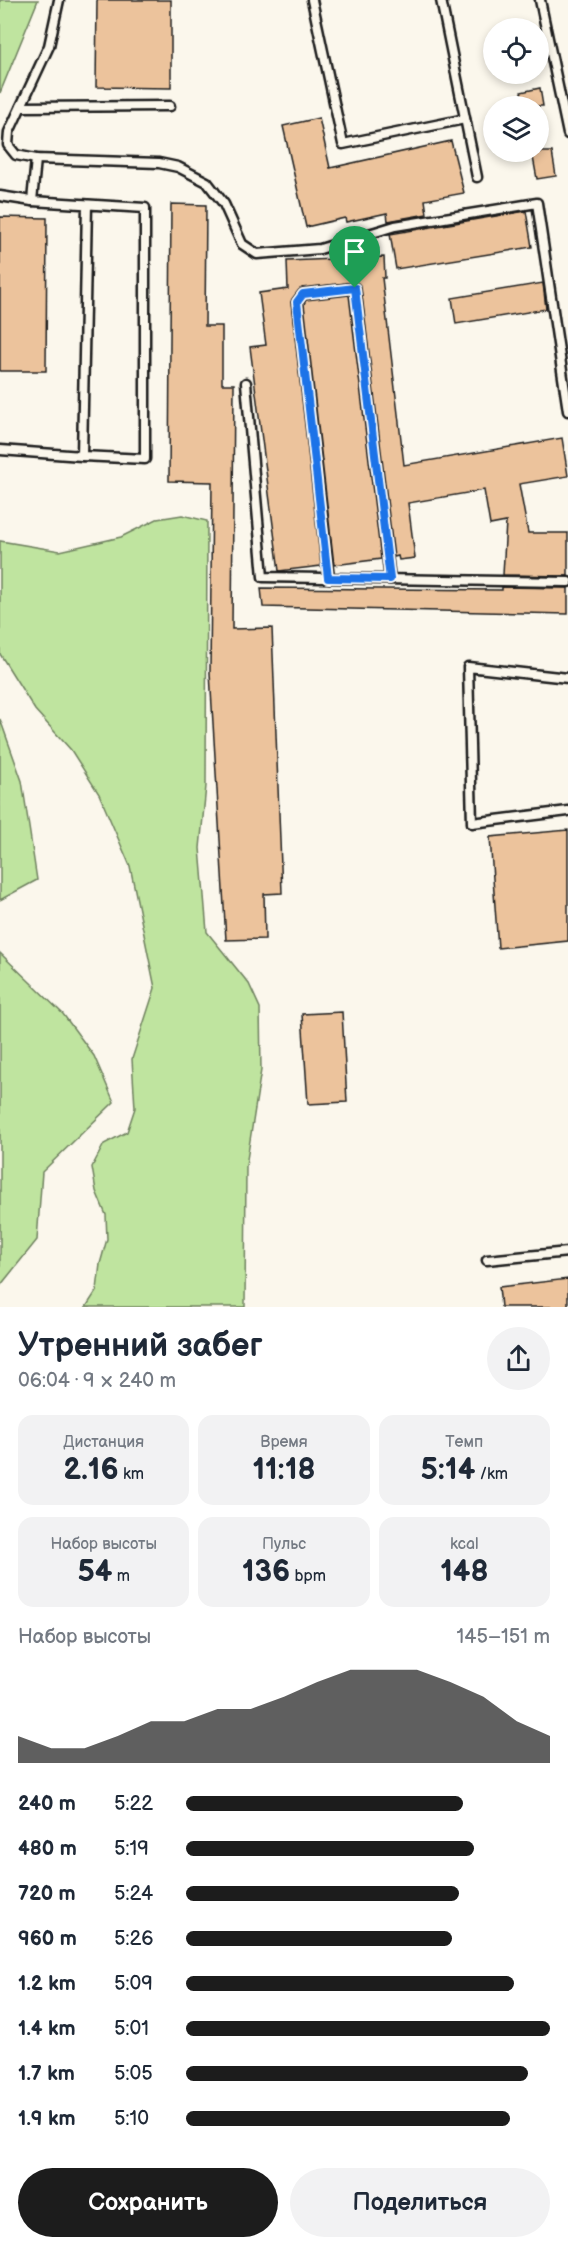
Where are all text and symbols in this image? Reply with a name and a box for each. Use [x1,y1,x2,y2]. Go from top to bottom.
map controls [483,18,549,162]
button: locate [483,18,549,84]
button: layers [483,96,549,162]
pin [329,226,380,288]
icon: arrive [338,235,371,268]
text: Утренний забег [18,1326,263,1366]
button: share [487,1327,550,1390]
text: 06:04 · 9 × 240 m [18,1369,176,1393]
text: Дистанция [63,1433,144,1452]
text: Время [260,1433,308,1452]
text: Темп [445,1433,483,1452]
text: 2.16 [63,1452,119,1488]
text: 11:18 [252,1452,316,1488]
text: 5:14 [421,1452,475,1488]
text: km [119,1465,144,1484]
text: /km [475,1465,508,1484]
text: Набор высоты [50,1535,157,1554]
text: Пульс [262,1535,306,1554]
text: kcal [450,1535,479,1554]
text: 54 [77,1554,112,1590]
text: 136 [242,1554,290,1590]
text: 148 [440,1554,488,1590]
text: m [112,1567,130,1586]
text: bpm [290,1567,326,1586]
text: Набор высоты [18,1625,151,1649]
text: 145–151 m [457,1625,550,1649]
text: 240 m [18,1792,76,1816]
text: 5:22 [114,1792,153,1816]
text: 480 m [18,1837,77,1861]
text: 5:19 [114,1837,149,1861]
text: 720 m [18,1882,76,1906]
text: 5:24 [114,1882,153,1906]
text: 960 m [18,1927,77,1951]
text: 5:26 [114,1927,154,1951]
text: 1.2 km [18,1972,76,1996]
text: 5:09 [114,1972,153,1996]
text: 1.4 km [18,2017,76,2041]
text: 5:01 [114,2017,149,2041]
text: 1.7 km [18,2062,75,2086]
text: 5:05 [114,2062,153,2086]
text: 1.9 km [18,2107,75,2131]
text: 5:10 [114,2107,149,2131]
button: Сохранить [18,2168,278,2237]
button: Поделиться [290,2168,550,2237]

